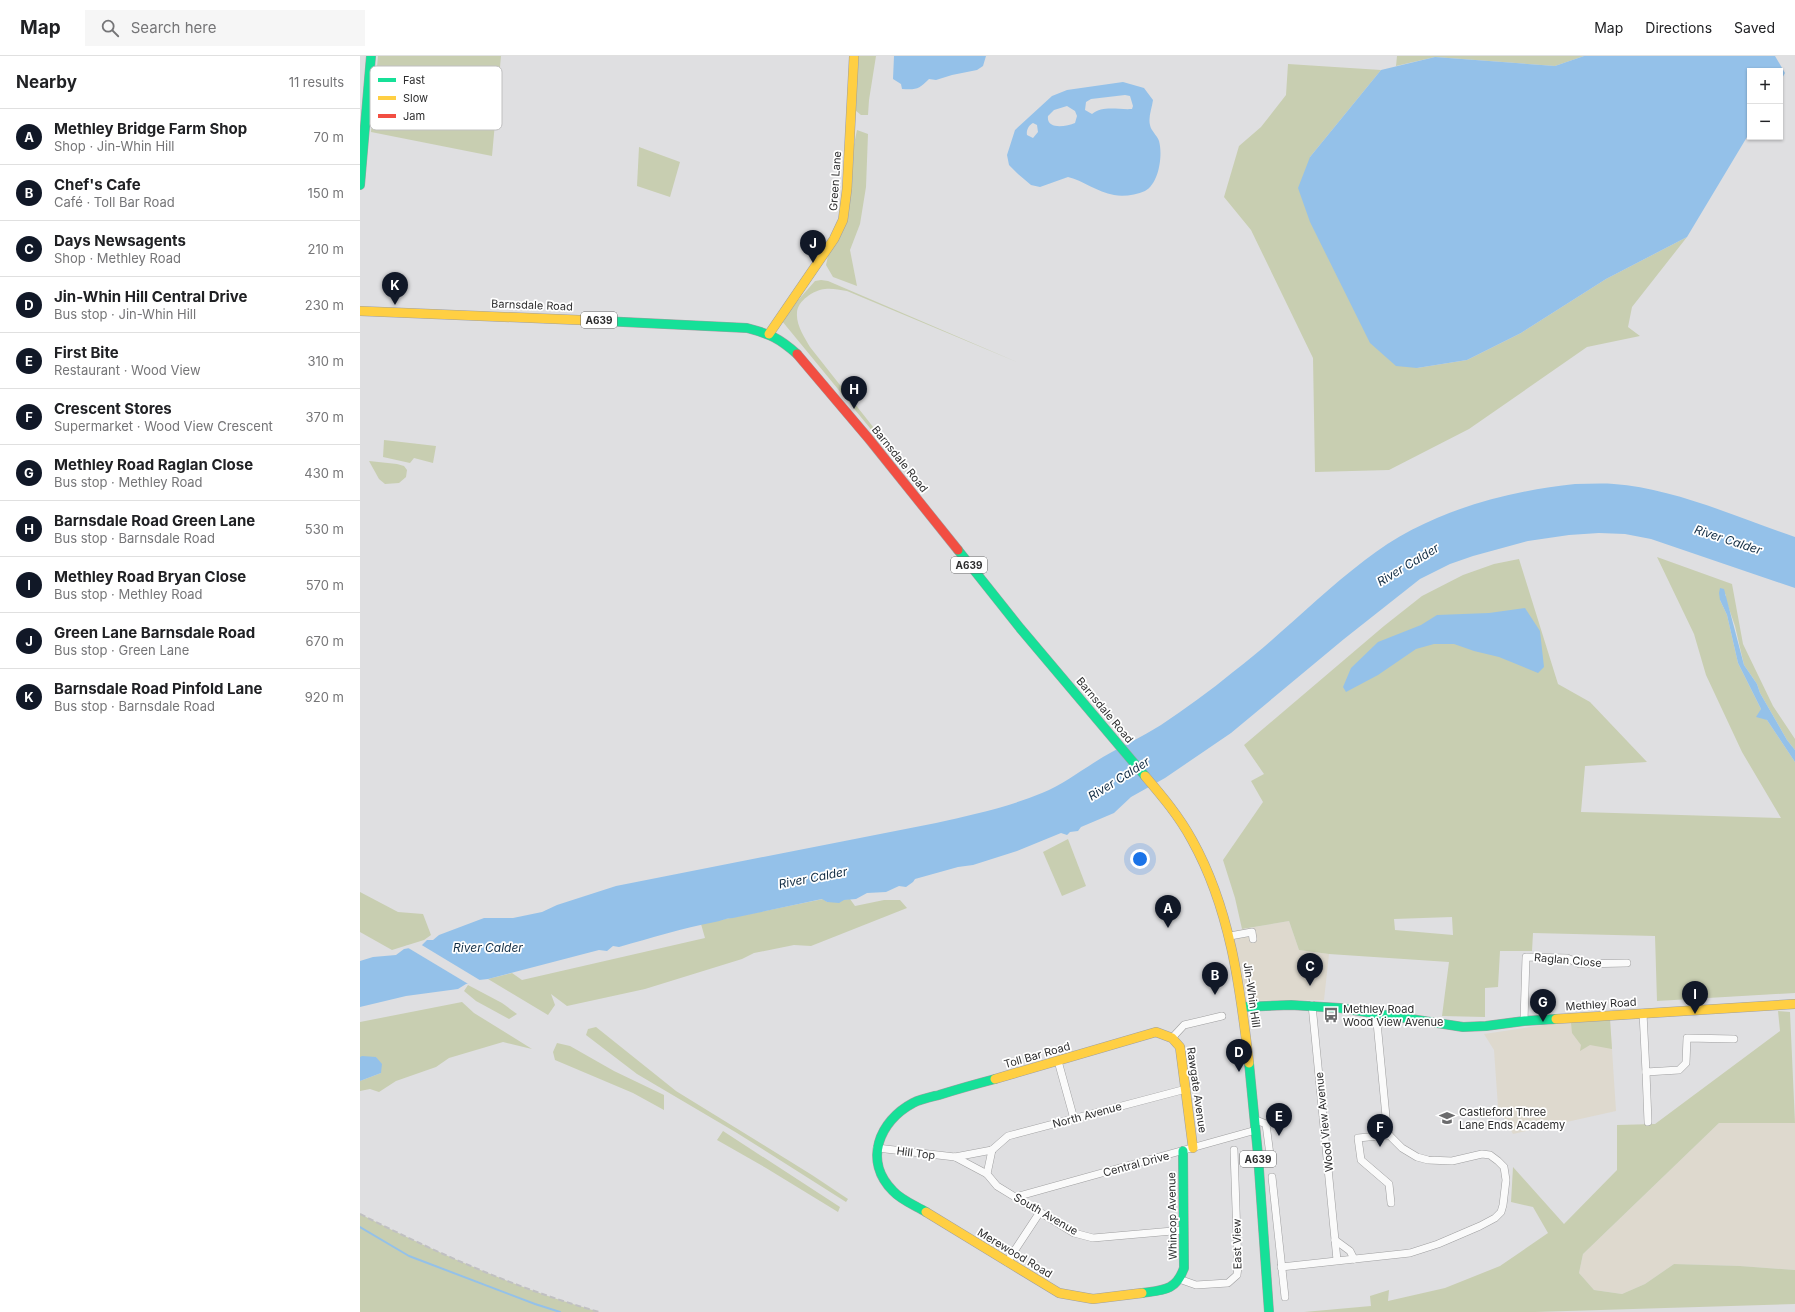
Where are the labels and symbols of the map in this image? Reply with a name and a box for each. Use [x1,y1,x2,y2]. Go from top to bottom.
legend [370,66,502,130]
text: Fast [403,73,425,87]
text: Slow [403,91,428,105]
text: Jam [403,109,425,123]
street label: Green Lane [826,151,844,211]
pin: J [800,230,826,263]
pin: K [382,272,408,305]
street label: Barnsdale Road [491,297,573,313]
road number: A639 [581,312,617,328]
pin: H [841,376,867,409]
street label: Barnsdale Road [869,423,931,495]
water label: River Calder [1693,522,1764,558]
water label: River Calder [1374,540,1442,589]
road number: A639 [951,557,987,573]
street label: Barnsdale Road [1073,674,1137,746]
water label: River Calder [1085,753,1153,803]
your location [1130,849,1150,869]
water label: River Calder [777,863,849,892]
pin: A [1155,895,1181,928]
water label: River Calder [453,940,523,955]
street label: Raglan Close [1534,950,1602,970]
pin: C [1297,953,1323,986]
street label: Jin-Whin Hill [1240,961,1264,1029]
pin: B [1202,962,1228,995]
pin: I [1682,981,1708,1014]
pin: G [1530,989,1556,1022]
street label: Methley Road [1565,995,1637,1013]
place label: Methley Road Wood View Avenue [1343,1002,1444,1029]
bus stop icon: Methley Road Wood View Avenue [1322,1006,1340,1024]
street label: Toll Bar Road [1002,1039,1072,1071]
pin: D [1226,1039,1252,1072]
street label: Rawgate Avenue [1184,1046,1210,1134]
street label: Wood View Avenue [1312,1071,1336,1173]
street label: North Avenue [1051,1099,1123,1131]
pin: E [1266,1103,1292,1136]
place label: Castleford Three Lane Ends Academy [1459,1105,1565,1132]
school or university icon: Castleford Three Lane Ends Academy [1438,1109,1456,1127]
pin: F [1367,1114,1393,1147]
street label: Hill Top [896,1144,936,1162]
street label: Central Drive [1101,1148,1171,1180]
road number: A639 [1240,1151,1276,1167]
street label: Whincop Avenue [1164,1172,1180,1260]
street label: South Avenue [1011,1190,1081,1238]
street label: East View [1230,1218,1244,1270]
street label: Merewood Road [975,1225,1055,1281]

